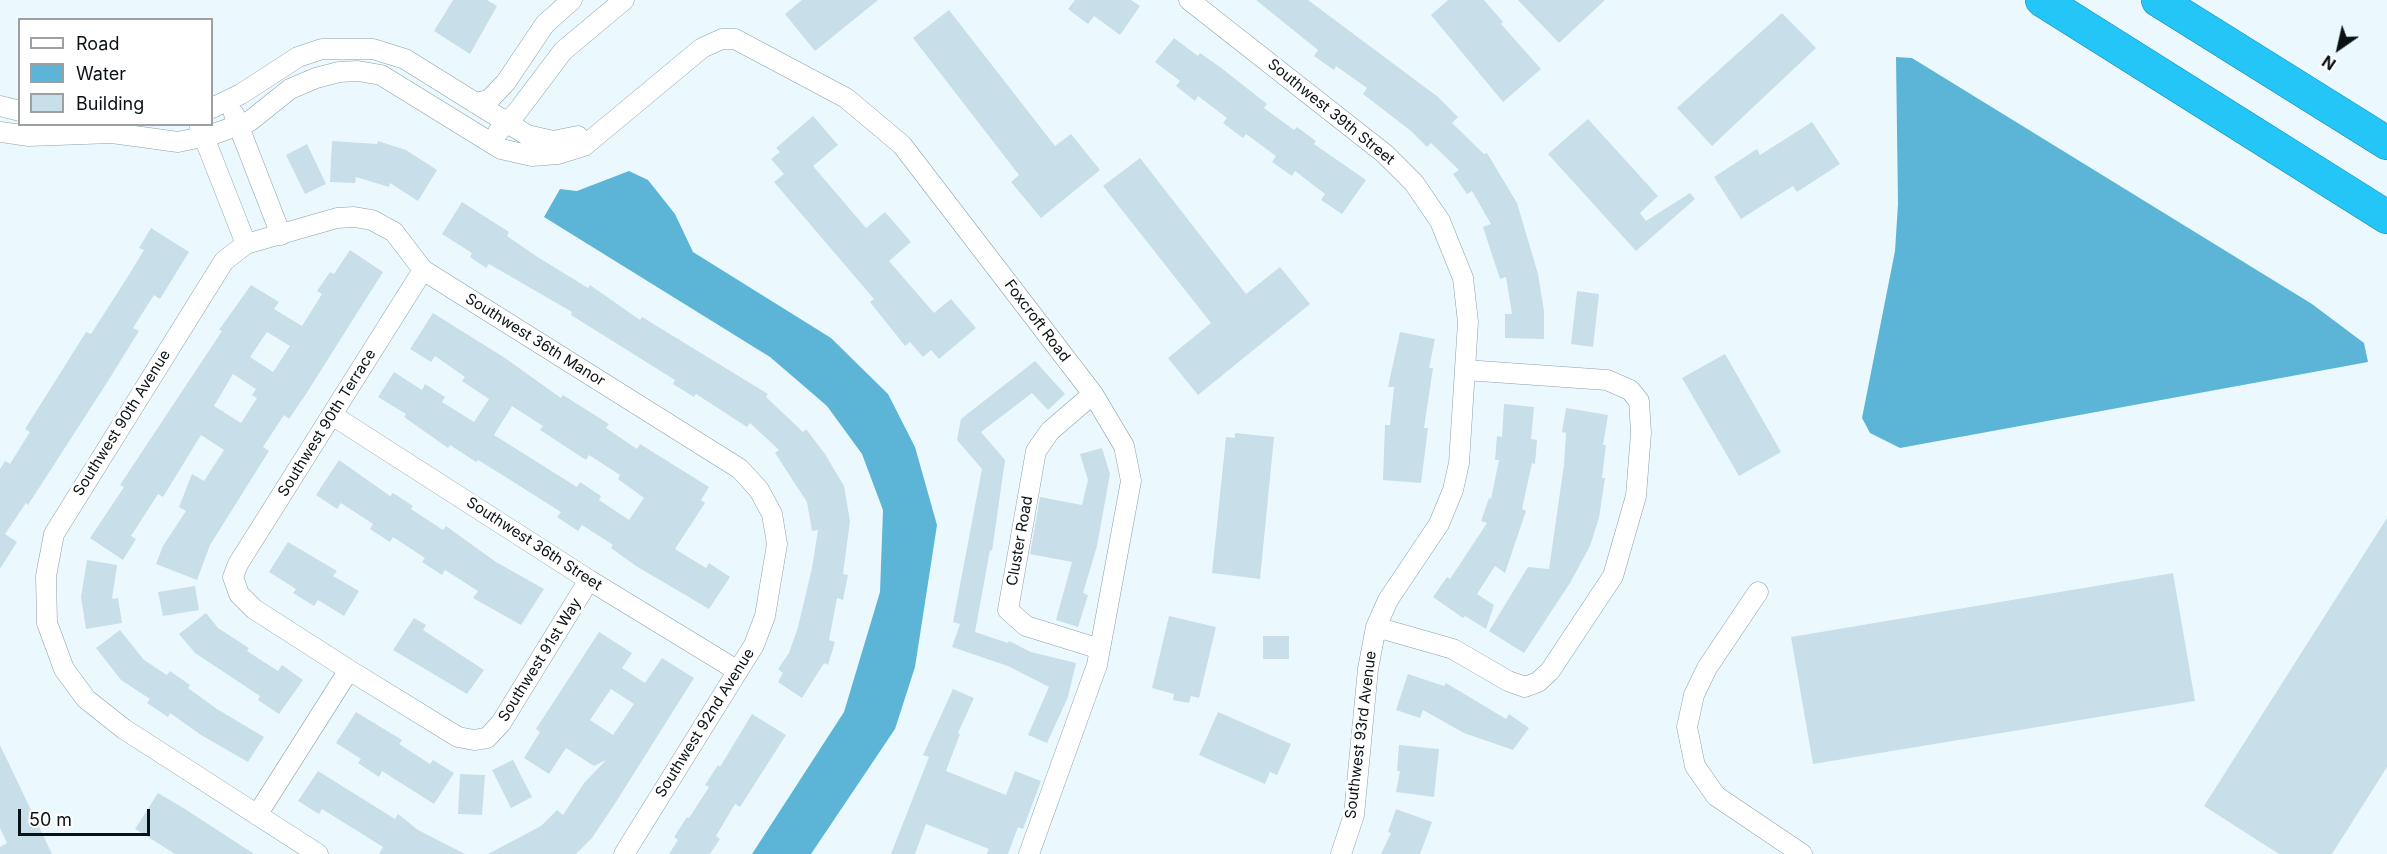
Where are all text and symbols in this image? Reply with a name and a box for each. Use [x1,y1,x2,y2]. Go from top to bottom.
legend [18,18,213,126]
north arrow [2309,18,2369,78]
text: Road [76,33,119,54]
text: N [2318,51,2340,75]
street label: Southwest 39th Street [1264,55,1398,169]
text: Water [76,63,126,84]
text: Building [76,93,144,114]
street label: Foxcroft Road [1000,276,1074,366]
street label: Southwest 36th Manor [462,290,608,390]
street label: Southwest 90th Terrace [274,346,380,500]
street label: Southwest 90th Avenue [70,347,174,499]
street label: Southwest 36th Street [463,493,605,595]
street label: Cluster Road [1003,495,1037,587]
street label: Southwest 91st Way [495,595,585,725]
street label: Southwest 92nd Avenue [652,645,758,801]
street label: Southwest 93rd Avenue [1342,650,1380,820]
scale bar [21,797,153,835]
text: 50 m [29,809,72,830]

